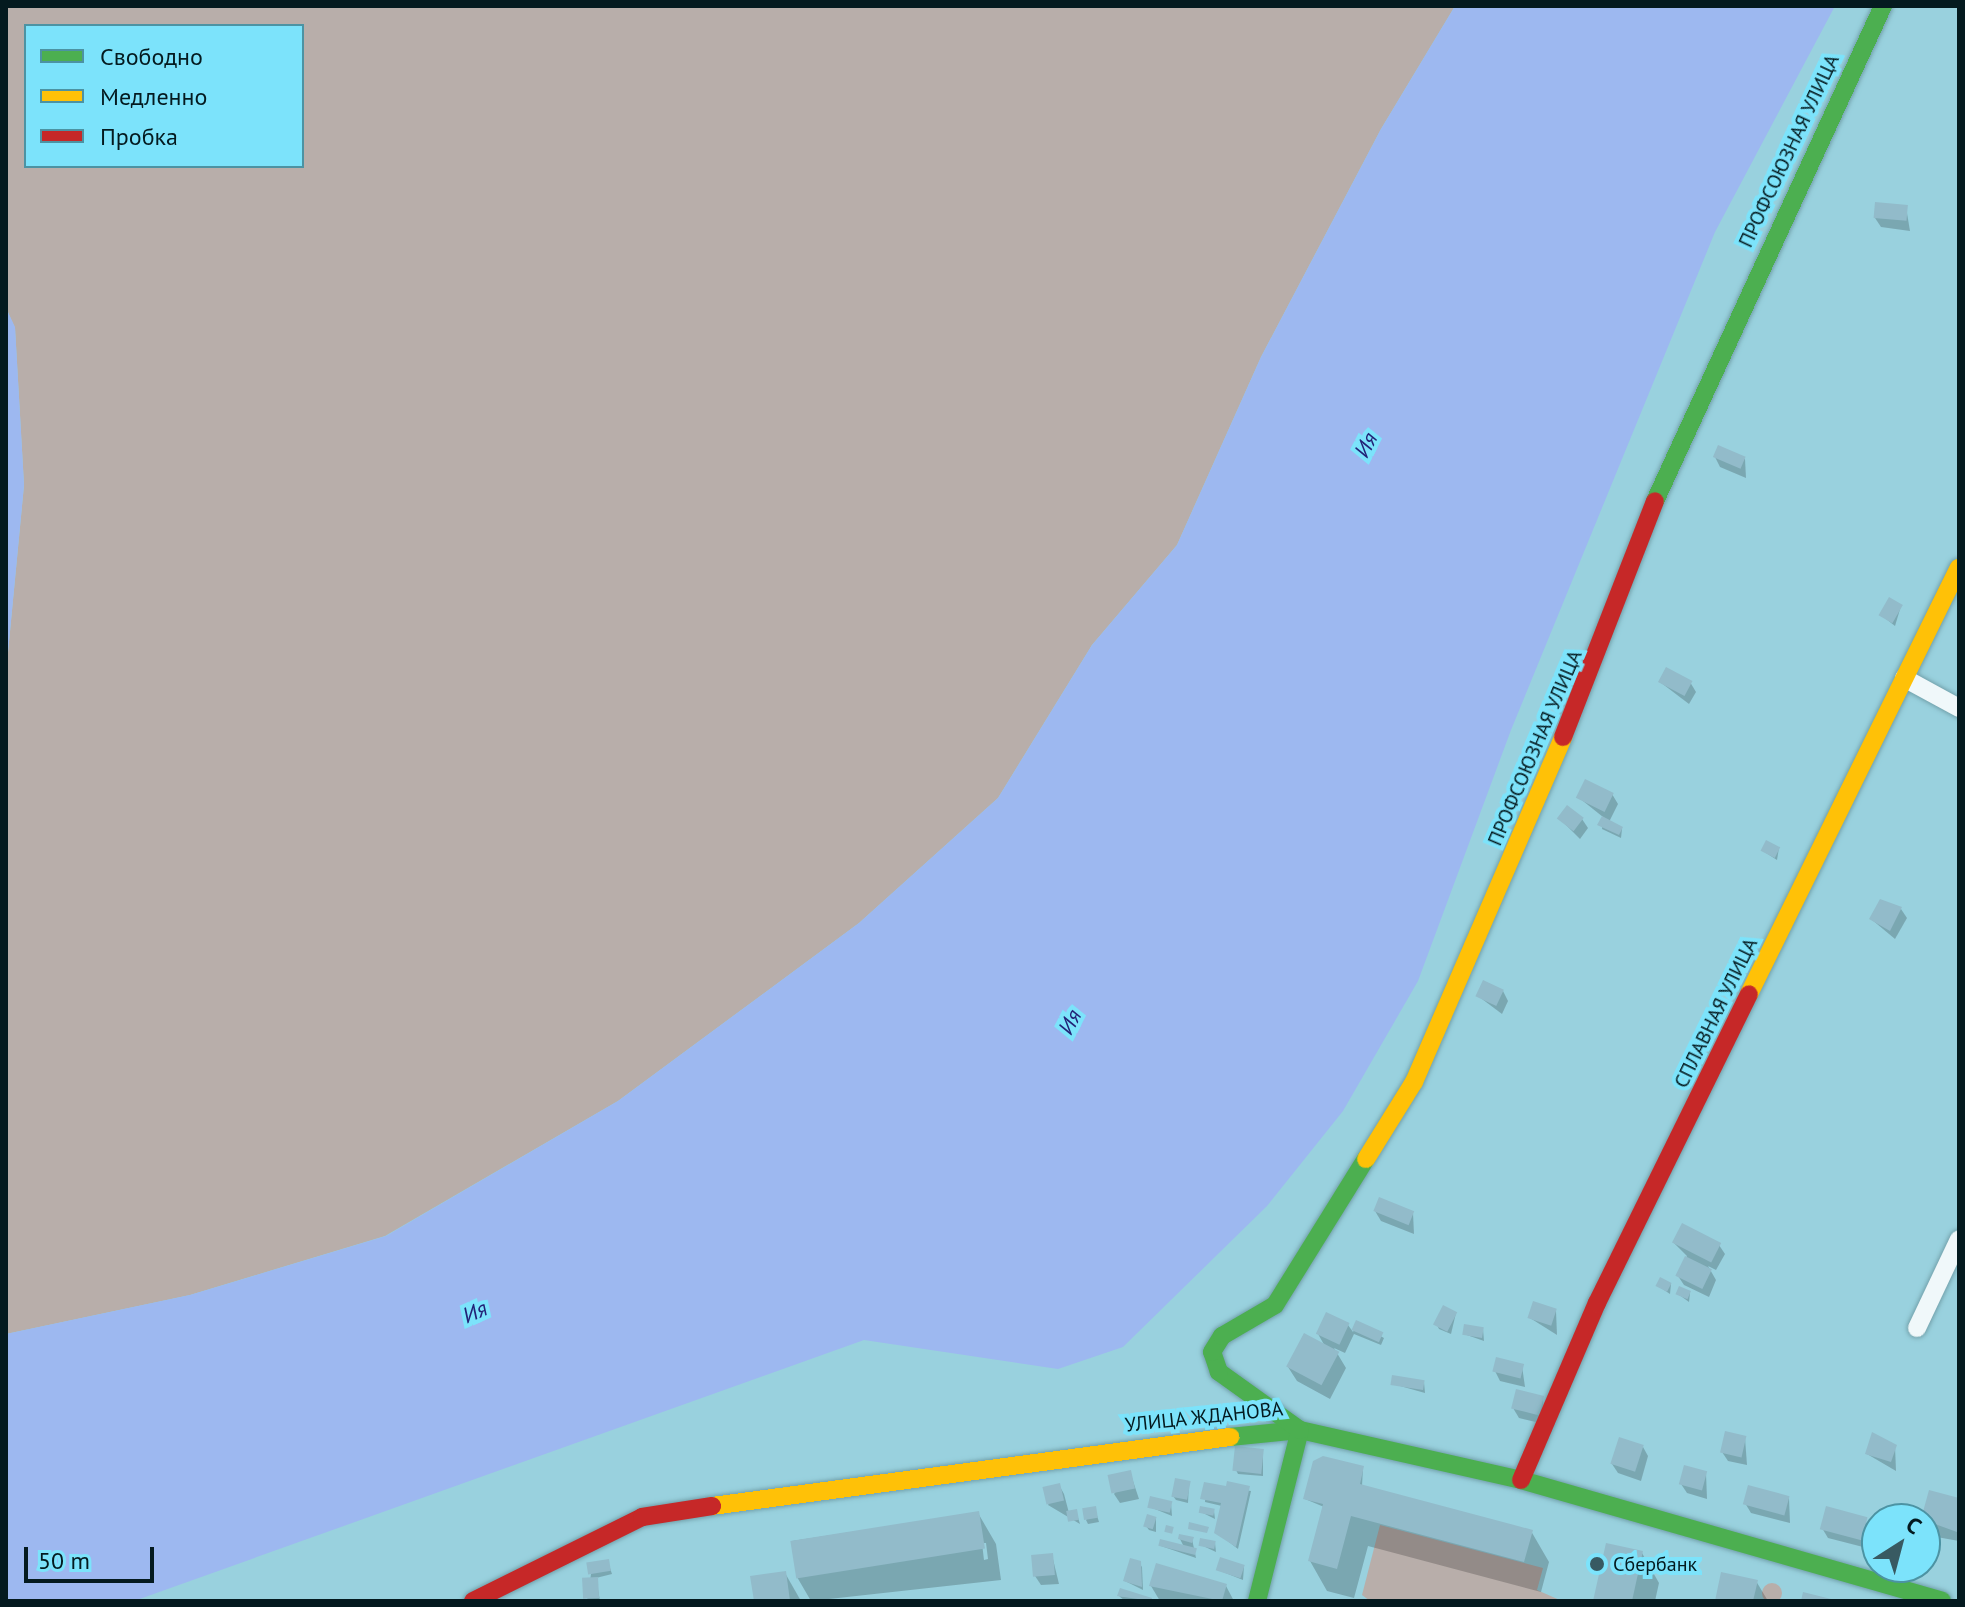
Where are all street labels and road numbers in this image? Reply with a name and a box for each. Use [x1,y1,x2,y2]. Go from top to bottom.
street label: ПРОФСОЮЗНАЯ УЛИЦА [1734,51,1844,251]
street label: ПРОФСОЮЗНАЯ УЛИЦА [1483,646,1587,850]
street label: СПЛАВНАЯ УЛИЦА [1669,934,1763,1092]
street label: УЛИЦА ЖДАНОВА [1123,1397,1285,1437]

